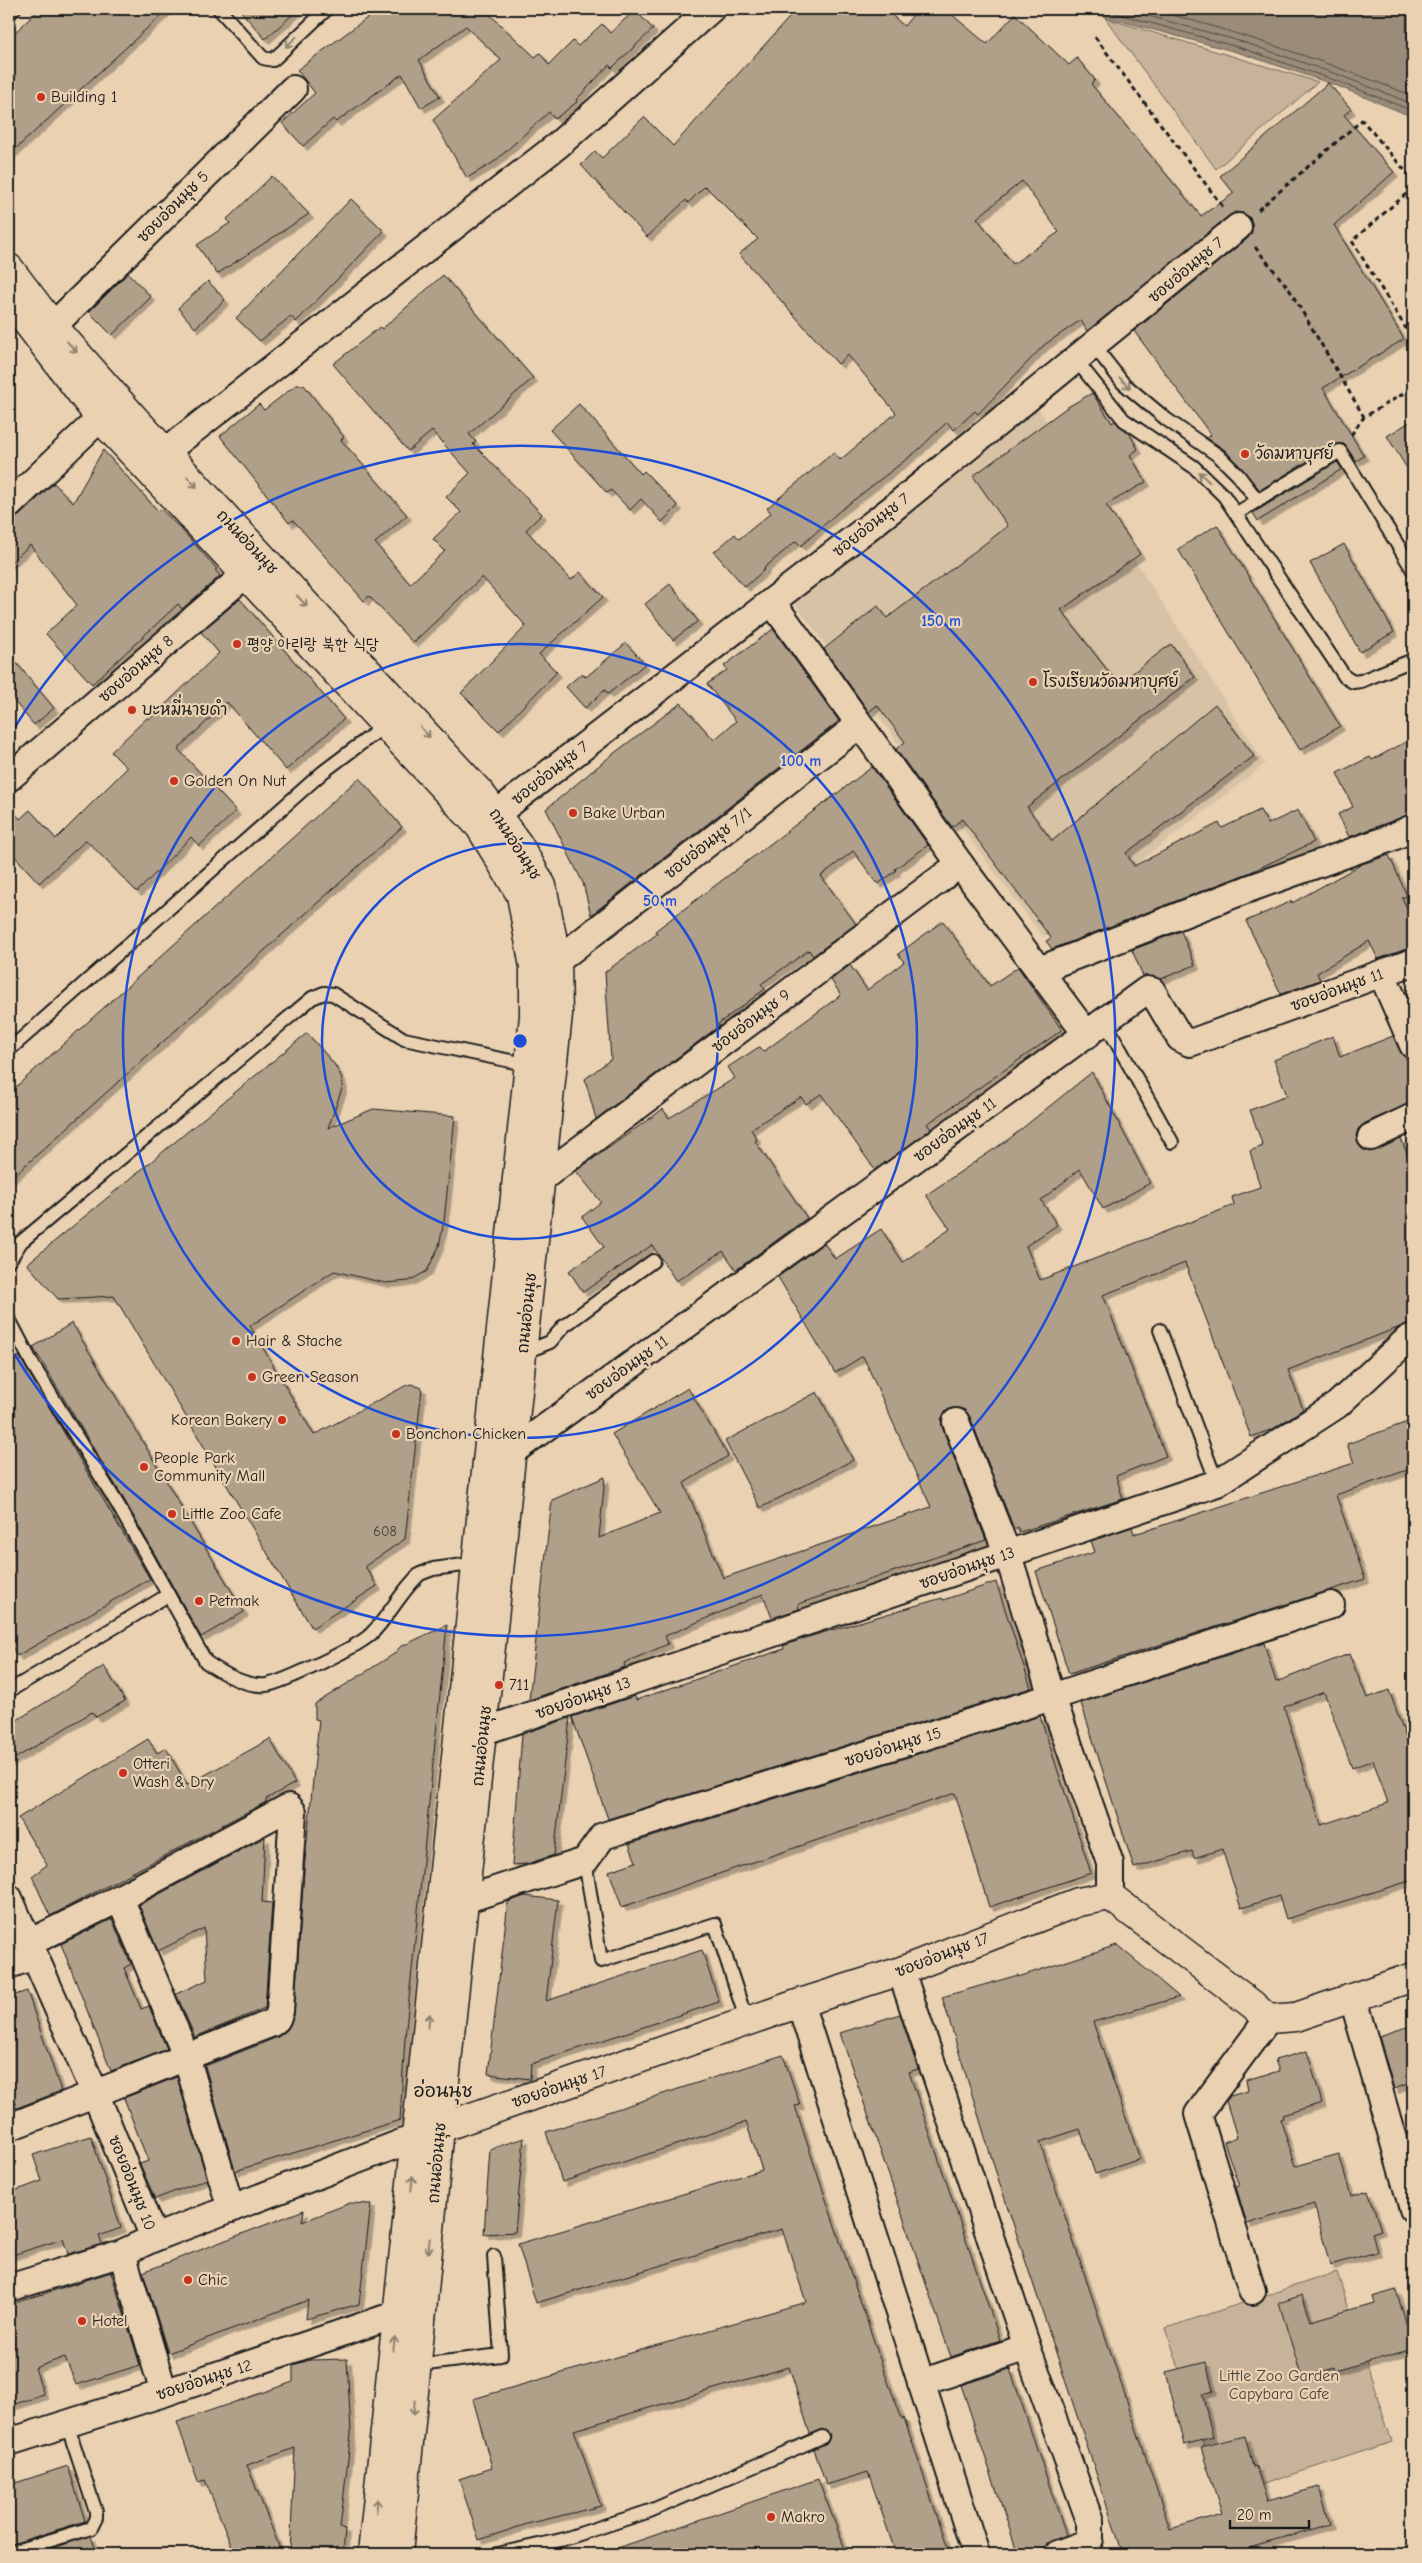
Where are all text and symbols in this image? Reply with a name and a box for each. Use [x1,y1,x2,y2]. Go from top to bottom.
one-way arrow [285,36,298,48]
place label: Building 1 [51,88,117,106]
marker: Building 1 [35,91,47,103]
street label: ซอยอ่อนนุช 5 [131,165,215,249]
street label: ซอยอ่อนนุช 7 [1143,231,1229,309]
one-way arrow [66,341,77,354]
one-way arrow [1119,377,1131,389]
place label: วัดมหาบุศย์ [1255,442,1334,466]
marker: วัดมหาบุศย์ [1239,448,1251,460]
one-way arrow [1198,471,1210,483]
one-way arrow [186,475,198,488]
street label: ซอยอ่อนนุช 7 [827,487,915,563]
street label: ถนนอ่อนนุช [211,504,283,580]
one-way arrow [296,594,308,607]
text: 150 m [921,612,961,630]
street label: ซอยอ่อนนุช 8 [93,629,179,709]
place label: 평양 아리랑 북한 식당 [247,635,379,653]
marker: 평양 아리랑 북한 식당 [231,638,243,650]
place label: โรงเรียนวัดมหาบุศย์ [1043,670,1179,694]
marker: โรงเรียนวัดมหาบุศย์ [1027,676,1039,688]
place label: บะหมี่นายดำ [142,694,228,719]
marker: บะหมี่นายดำ [126,704,138,716]
one-way arrow [419,726,431,739]
street label: ซอยอ่อนนุช 7 [506,735,594,811]
text: 100 m [781,752,821,770]
place label: Golden On Nut [184,772,286,790]
marker: Golden On Nut [168,775,180,787]
street label: ซอยอ่อนนุช 7/1 [659,801,757,885]
street label: ถนนอ่อนนุช [483,803,547,885]
place label: Bake Urban [583,804,665,822]
marker: Bake Urban [567,807,579,819]
text: 50 m [643,892,677,910]
street label: ซอยอ่อนนุช 11 [1287,962,1387,1018]
street label: ซอยอ่อนนุช 9 [707,983,795,1059]
centre of rings [511,1032,529,1050]
street label: ซอยอ่อนนุช 11 [909,1092,1001,1168]
street label: ถนนอ่อนนุช [511,1271,543,1355]
street label: ซอยอ่อนนุช 11 [581,1330,673,1406]
place label: Hair & Stache [246,1332,342,1350]
marker: Hair & Stache [230,1335,242,1347]
place label: Green Season [262,1368,359,1386]
marker: Green Season [246,1371,258,1383]
place label: Korean Bakery [171,1411,273,1429]
marker: Korean Bakery [276,1414,288,1426]
place label: Bonchon Chicken [406,1425,526,1443]
marker: Bonchon Chicken [390,1428,402,1440]
place label: People Park Community Mall [154,1449,265,1485]
marker: People Park Community Mall [138,1461,150,1473]
place label: Little Zoo Cafe [182,1505,282,1523]
marker: Little Zoo Cafe [166,1508,178,1520]
house number: 608 [373,1523,397,1540]
street label: ซอยอ่อนนุช 13 [916,1540,1018,1596]
place label: Petmak [209,1592,259,1610]
marker: Petmak [193,1595,205,1607]
street label: ซอยอ่อนนุช 13 [532,1670,634,1726]
place label: 711 [509,1676,529,1694]
marker: 711 [493,1679,505,1691]
street label: ถนนอ่อนนุช [466,1704,498,1788]
street label: ซอยอ่อนนุช 15 [842,1721,944,1773]
place label: Otteri Wash & Dry [133,1755,215,1791]
marker: Otteri Wash & Dry [117,1767,129,1779]
street label: ซอยอ่อนนุช 17 [892,1926,993,1984]
one-way arrow [424,2013,434,2029]
street label: ซอยอ่อนนุช 17 [508,2059,610,2114]
district label: อ่อนนุช [414,2079,472,2105]
street label: ถนนอ่อนนุช [422,2122,452,2204]
street label: ซอยอ่อนนุช 10 [102,2132,162,2234]
one-way arrow [407,2175,417,2191]
one-way arrow [424,2238,434,2254]
place label: Chic [198,2271,228,2289]
marker: Chic [182,2274,194,2286]
place label: Hotel [92,2312,128,2330]
marker: Hotel [76,2315,88,2327]
one-way arrow [390,2336,399,2352]
street label: ซอยอ่อนนุช 12 [153,2353,255,2407]
park label: Little Zoo Garden Capybara Cafe [1219,2367,1339,2403]
one-way arrow [409,2400,418,2416]
one-way arrow [372,2498,382,2514]
scale bar [1230,2498,1308,2530]
text: 20 m [1237,2506,1271,2524]
place label: Makro [781,2508,825,2526]
marker: Makro [765,2511,777,2523]

